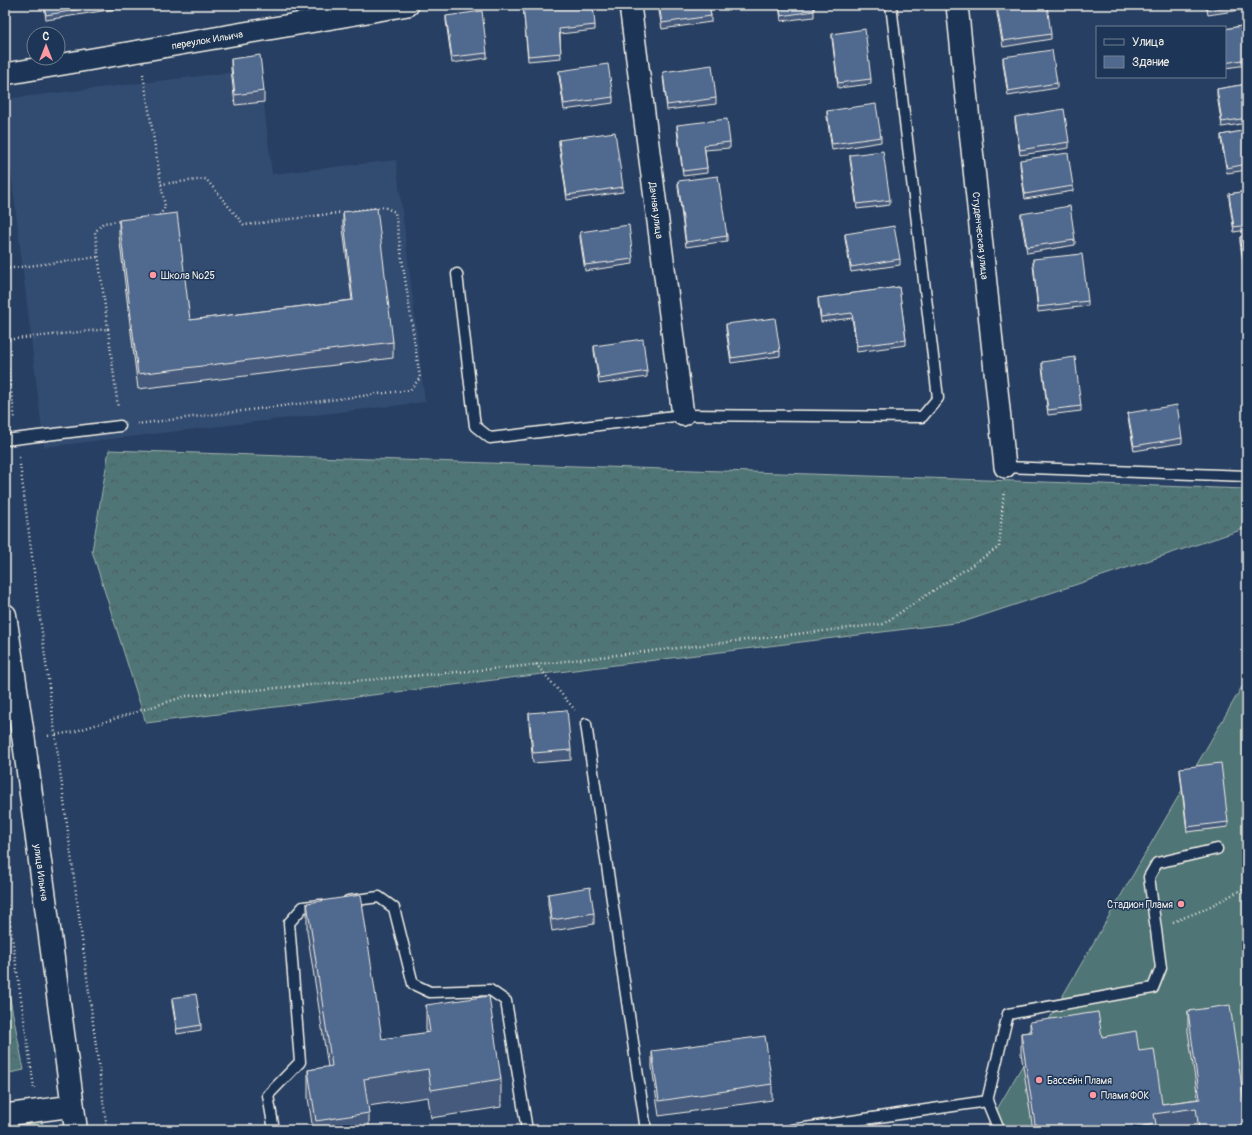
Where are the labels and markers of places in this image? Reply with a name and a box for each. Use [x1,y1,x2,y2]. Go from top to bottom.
marker: Школа №25 [148,270,158,280]
place label: Школа №25 [161,270,215,282]
place label: Стадион Пламя [1107,899,1173,911]
marker: Стадион Пламя [1176,899,1186,909]
marker: Бассейн Пламя [1034,1075,1044,1085]
place label: Бассейн Пламя [1047,1075,1112,1087]
marker: Пламя ФОК [1088,1090,1098,1100]
place label: Пламя ФОК [1101,1090,1149,1102]

